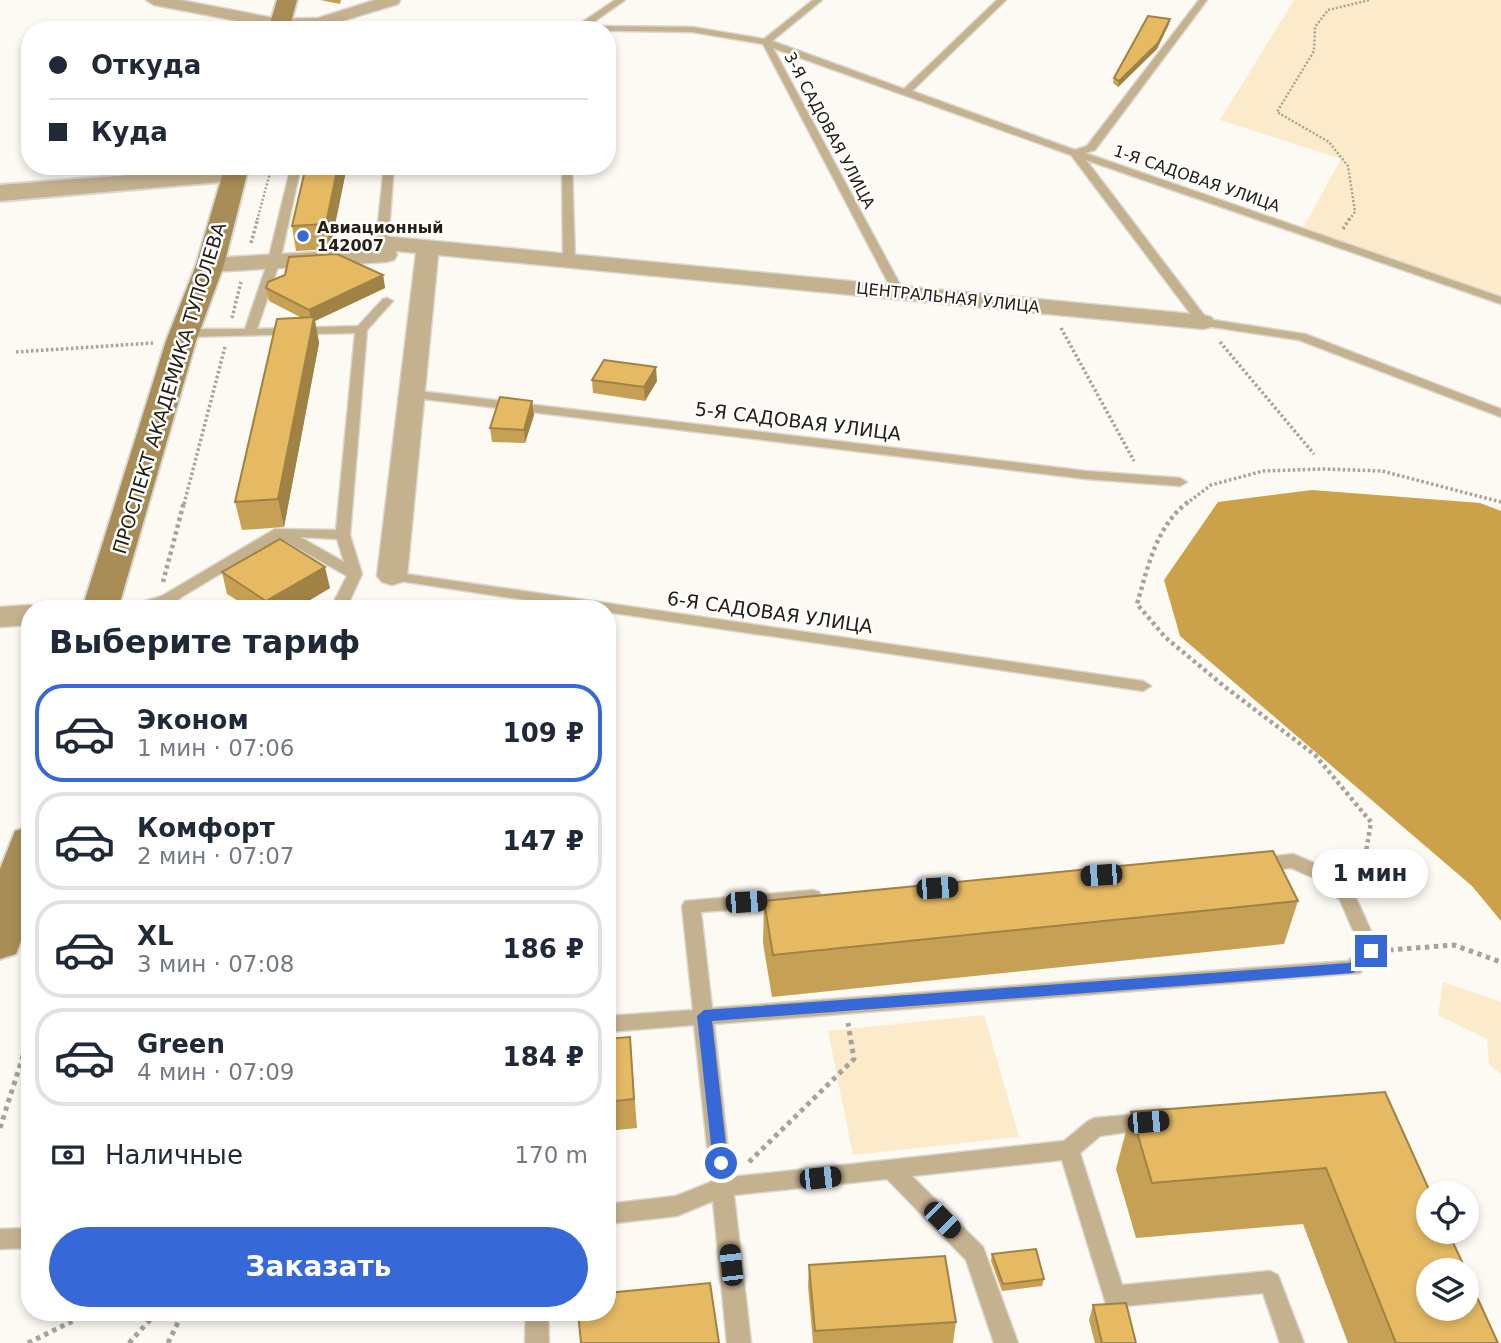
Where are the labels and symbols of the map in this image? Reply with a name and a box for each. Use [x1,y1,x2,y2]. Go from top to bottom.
street label: 3-Я САДОВАЯ УЛИЦА [780,49,879,212]
street label: 1-Я САДОВАЯ УЛИЦА [1111,141,1283,216]
place label: Авиационный 142007 [317,218,443,255]
street label: ПРОСПЕКТ АКАДЕМИКА ТУПОЛЕВА [108,220,230,556]
marker: Авиационный 142007 [295,228,311,244]
street label: ЦЕНТРАЛЬНАЯ УЛИЦА [855,278,1041,317]
street label: 5-Я САДОВАЯ УЛИЦА [694,397,902,445]
street label: 6-Я САДОВАЯ УЛИЦА [666,587,874,637]
callout: 1 мин [1313,850,1429,898]
car [1080,863,1123,887]
car [916,876,959,900]
car [725,890,768,914]
route end [1355,935,1387,967]
car [1127,1110,1170,1134]
route start [705,1147,737,1179]
car [799,1165,842,1191]
car [920,1198,965,1242]
car [719,1243,744,1287]

